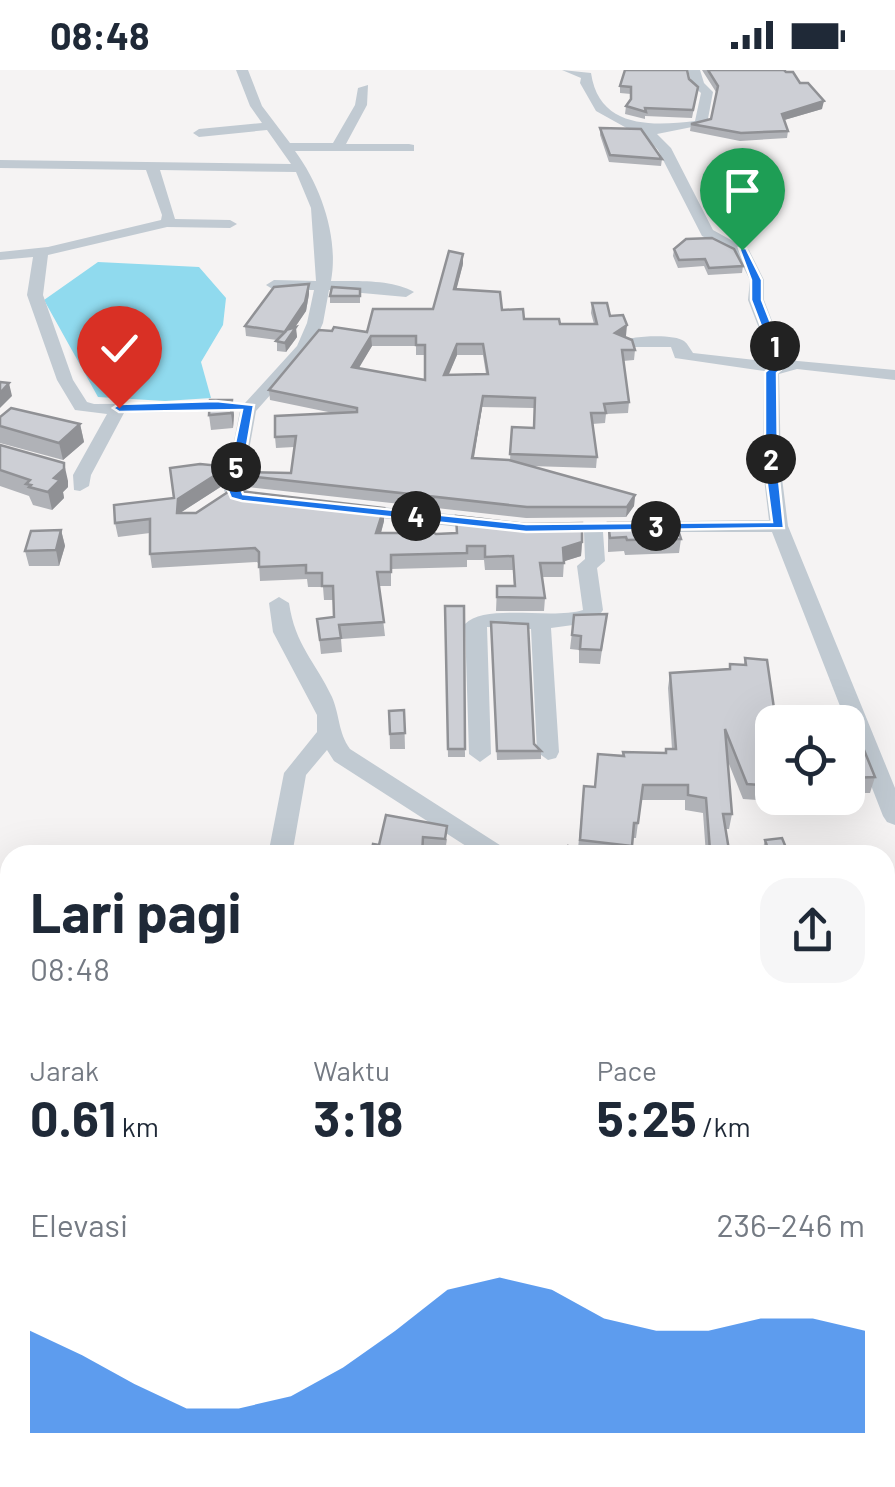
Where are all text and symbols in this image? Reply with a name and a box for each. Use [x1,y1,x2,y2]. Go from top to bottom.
text: 08:48 [50,12,150,58]
pin [700,148,785,251]
icon: arrive [715,163,770,218]
pin [77,306,162,409]
icon: check [92,321,147,376]
pin: 1 [750,321,800,371]
text: 1 [770,329,780,363]
pin: 2 [746,434,796,484]
pin: 5 [211,442,261,492]
text: 2 [763,442,779,476]
text: 5 [228,450,244,484]
pin: 4 [391,491,441,541]
text: 4 [408,499,424,533]
pin: 3 [631,501,681,551]
text: 3 [648,509,664,543]
map controls [755,705,865,815]
button: locate [755,705,865,815]
text: Lari pagi [30,878,241,944]
button: share [760,878,865,983]
text: 08:48 [30,949,110,987]
text: Jarak [30,1053,99,1087]
text: Waktu [313,1053,390,1087]
text: Pace [597,1053,657,1087]
text: 0.61 [30,1087,116,1147]
text: 3:18 [313,1087,403,1147]
text: 5:25 [597,1087,697,1147]
text: km [116,1109,159,1143]
text: /km [697,1109,751,1143]
text: Elevasi [30,1205,128,1243]
text: 236–246 m [717,1205,865,1243]

